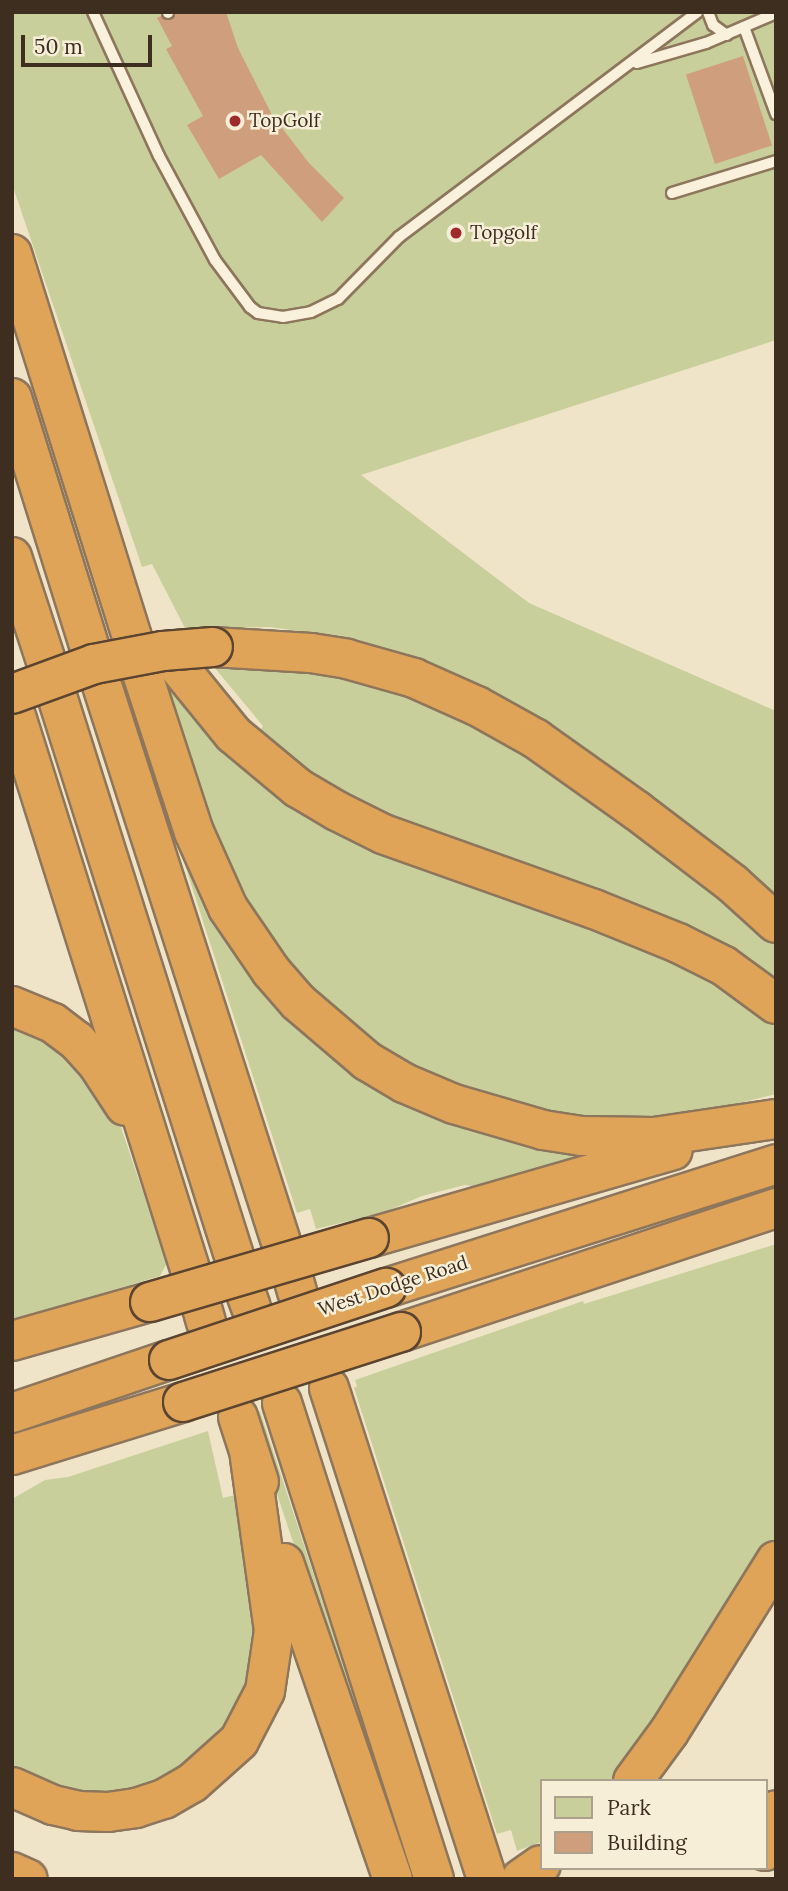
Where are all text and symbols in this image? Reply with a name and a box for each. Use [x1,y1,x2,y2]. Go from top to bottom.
scale bar [24,21,156,65]
text: 50 m [34,33,83,60]
place label: TopGolf [249,110,320,132]
marker: TopGolf [227,113,243,129]
place label: Topgolf [470,222,537,244]
marker: Topgolf [448,225,464,241]
street label: West Dodge Road [315,1251,471,1321]
legend [540,1779,767,1870]
text: Park [607,1794,651,1821]
text: Building [607,1829,687,1856]

